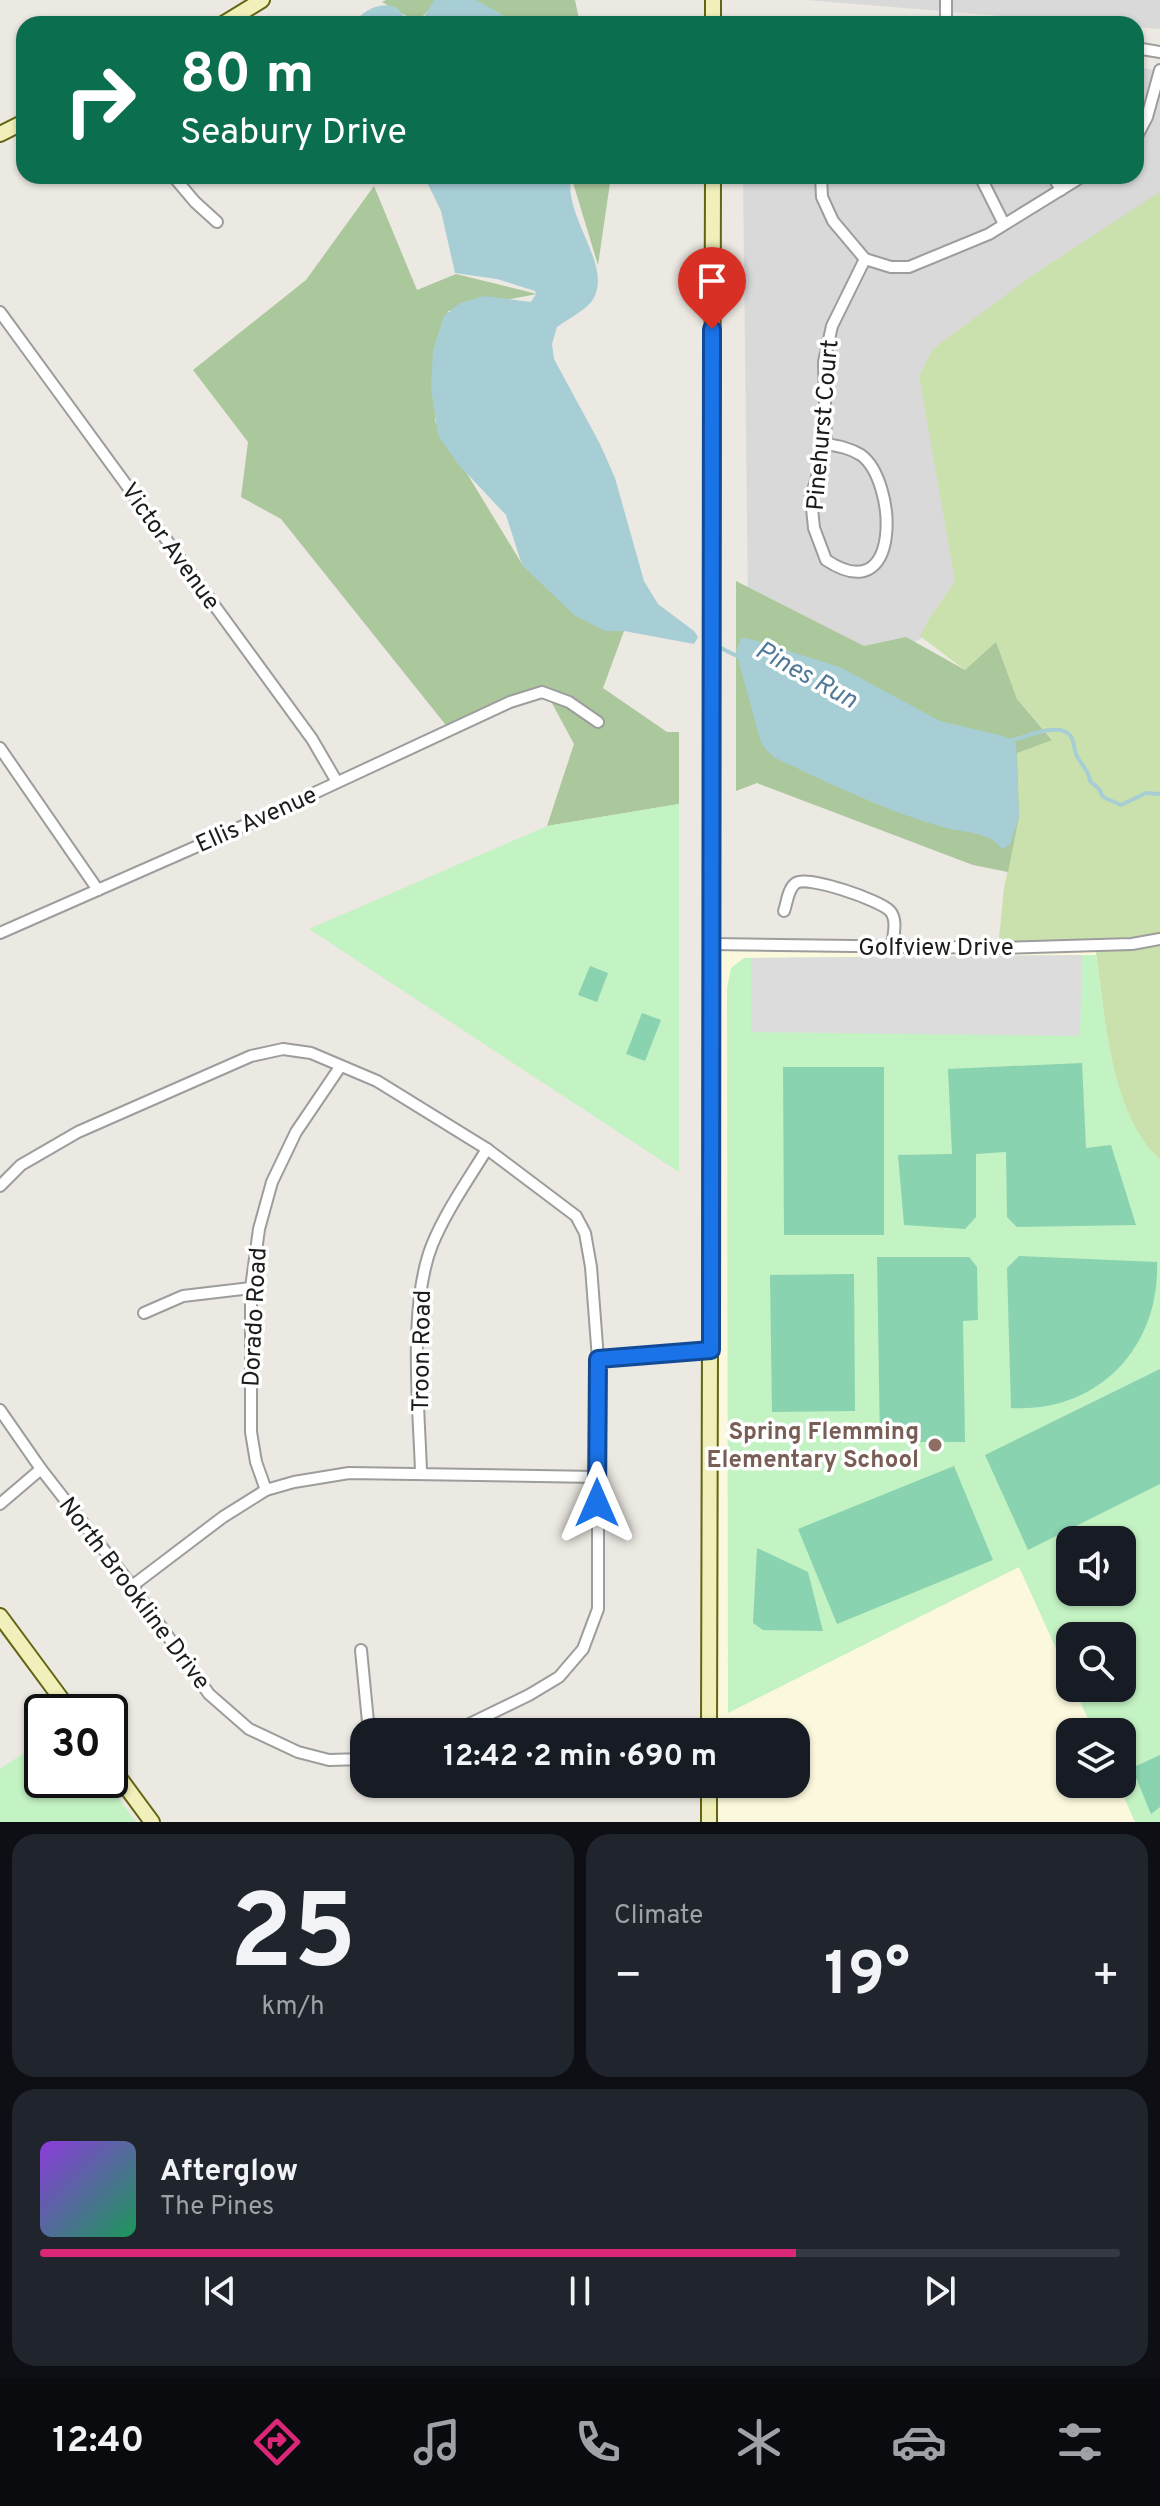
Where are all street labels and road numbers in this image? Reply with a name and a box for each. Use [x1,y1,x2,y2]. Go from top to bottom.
street label: Pinehurst Court [802,338,846,512]
street label: Victor Avenue [113,478,226,617]
street label: Ellis Avenue [192,781,322,861]
street label: Golfview Drive [858,934,1014,964]
street label: Dorado Road [237,1247,275,1387]
street label: Troon Road [407,1290,439,1412]
street label: North Brookline Drive [51,1492,216,1697]

